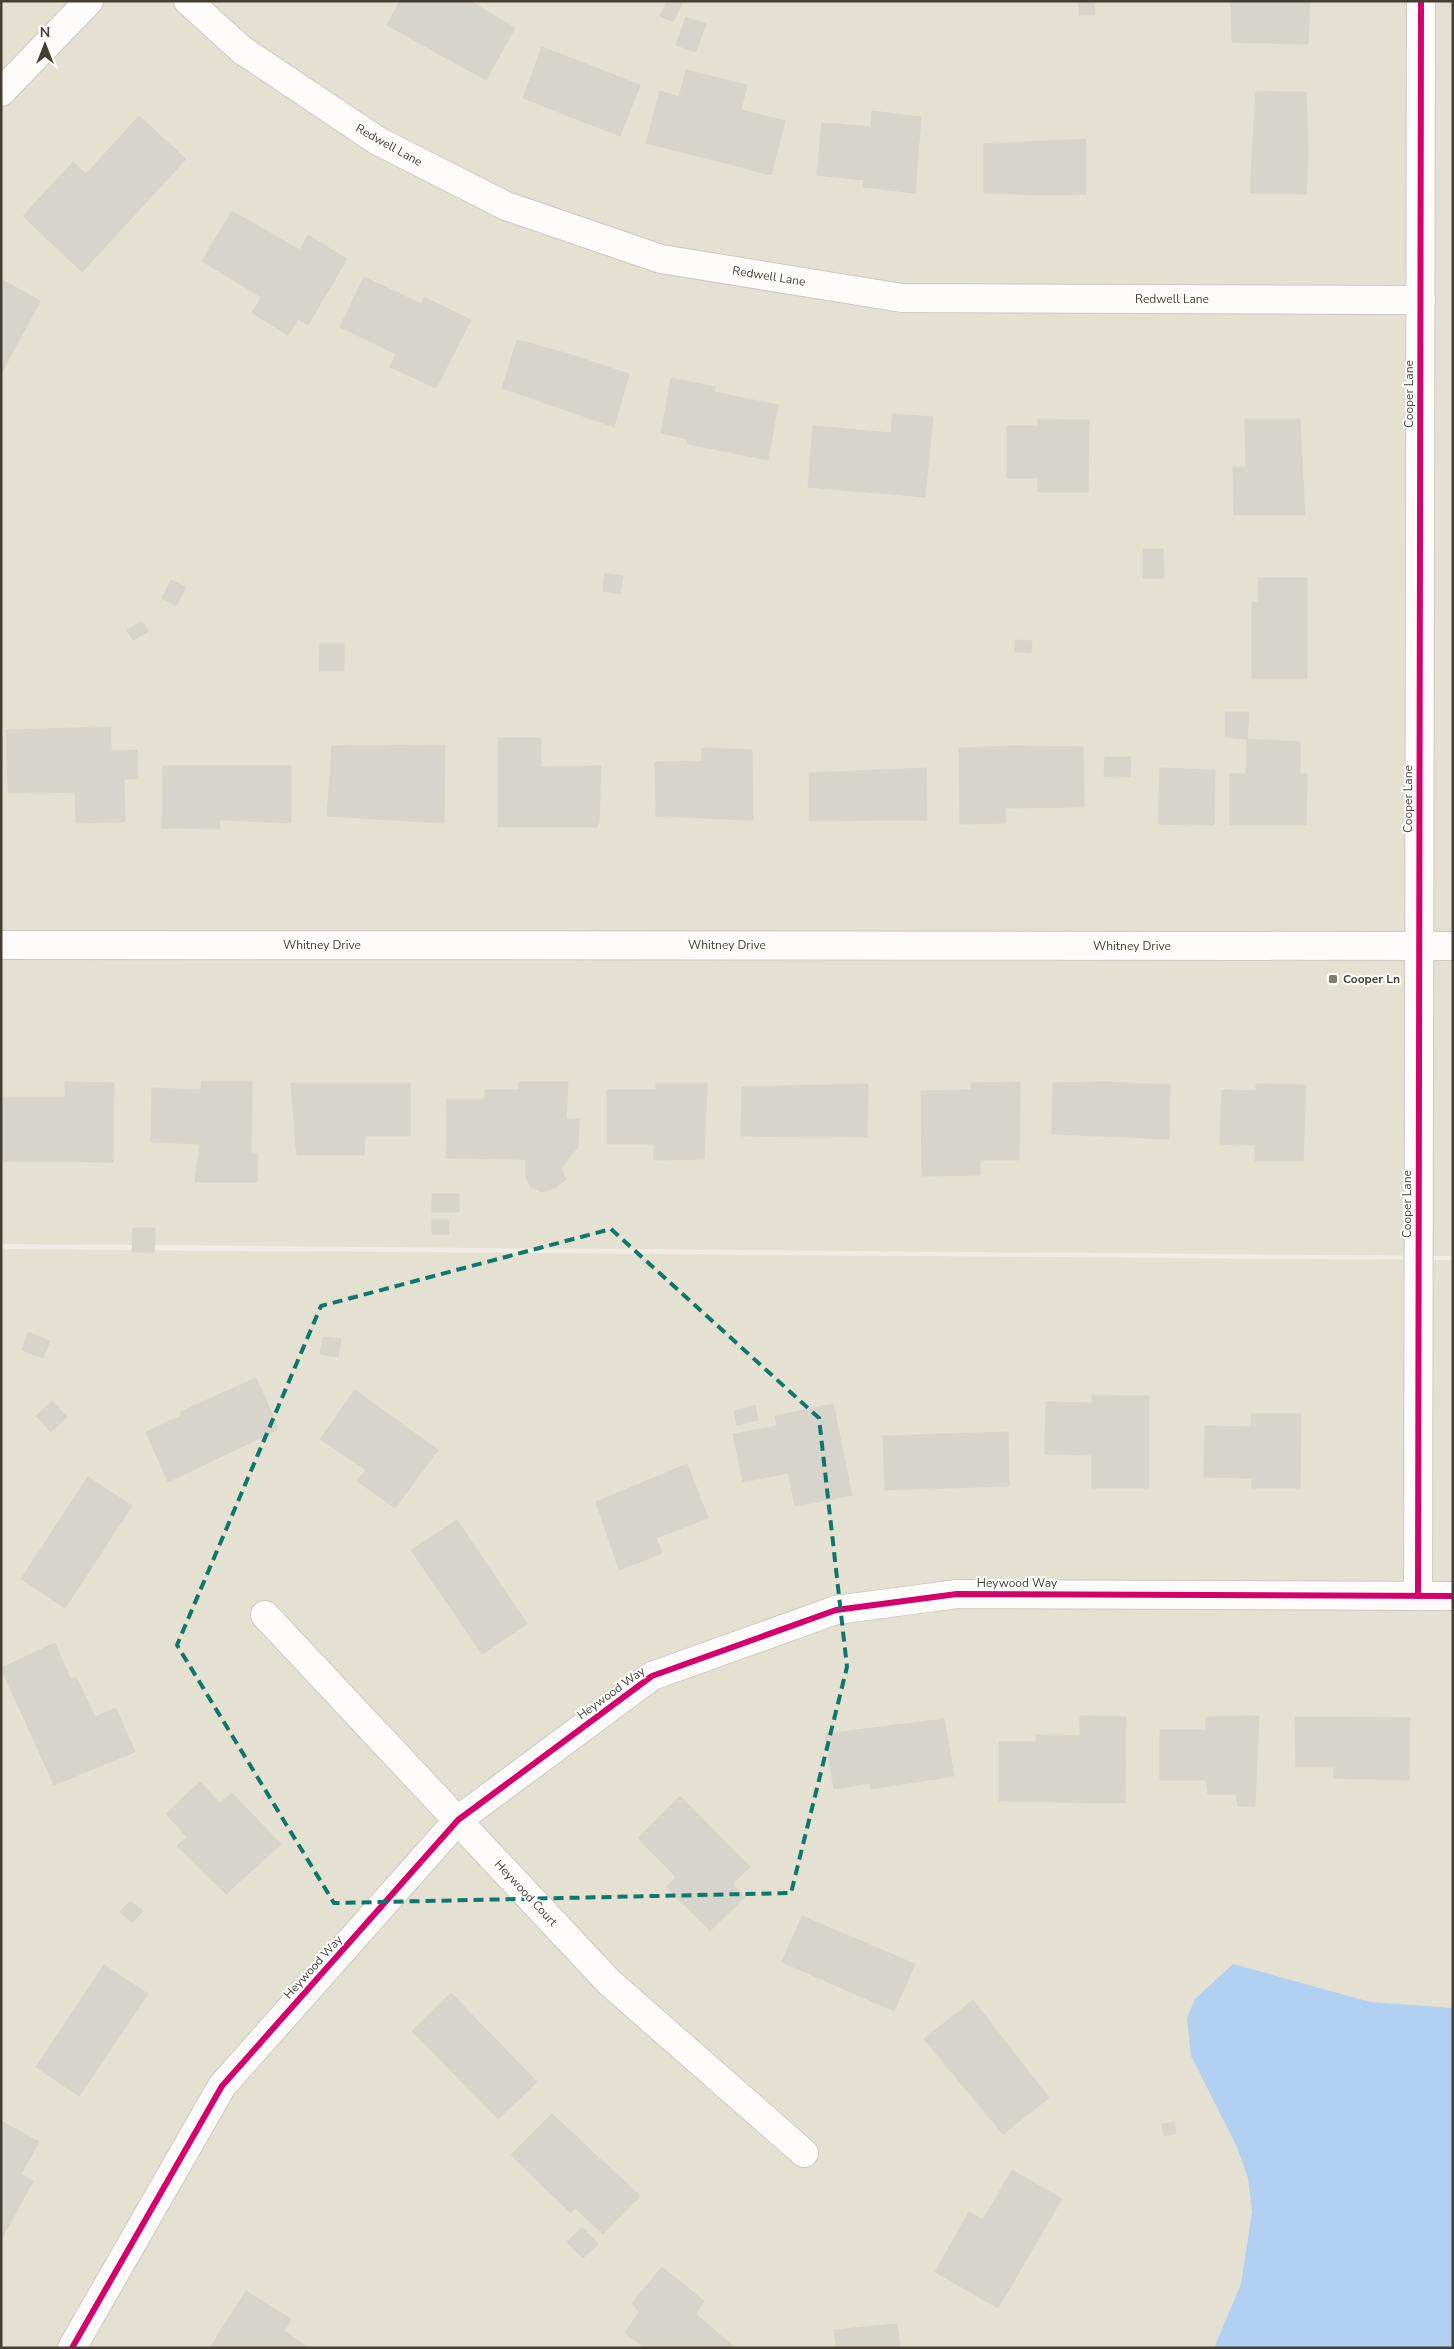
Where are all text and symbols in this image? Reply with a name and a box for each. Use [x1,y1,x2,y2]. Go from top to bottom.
north arrow [20,20,70,70]
text: N [40,23,50,42]
street label: Redwell Lane [353,120,425,170]
street label: Redwell Lane [731,262,807,290]
street label: Redwell Lane [1135,291,1209,307]
street label: Cooper Lane [1401,360,1417,428]
street label: Cooper Lane [1400,765,1416,833]
street label: Whitney Drive [283,937,361,953]
street label: Whitney Drive [688,937,766,953]
street label: Whitney Drive [1093,938,1171,954]
place label: Cooper Ln [1343,971,1400,987]
marker: Cooper Ln [1327,973,1339,985]
street label: Cooper Lane [1399,1170,1415,1238]
street label: Heywood Way [977,1575,1058,1591]
street label: Heywood Way [574,1662,649,1723]
street label: Heywood Court [491,1856,561,1930]
street label: Heywood Way [280,1931,346,2002]

